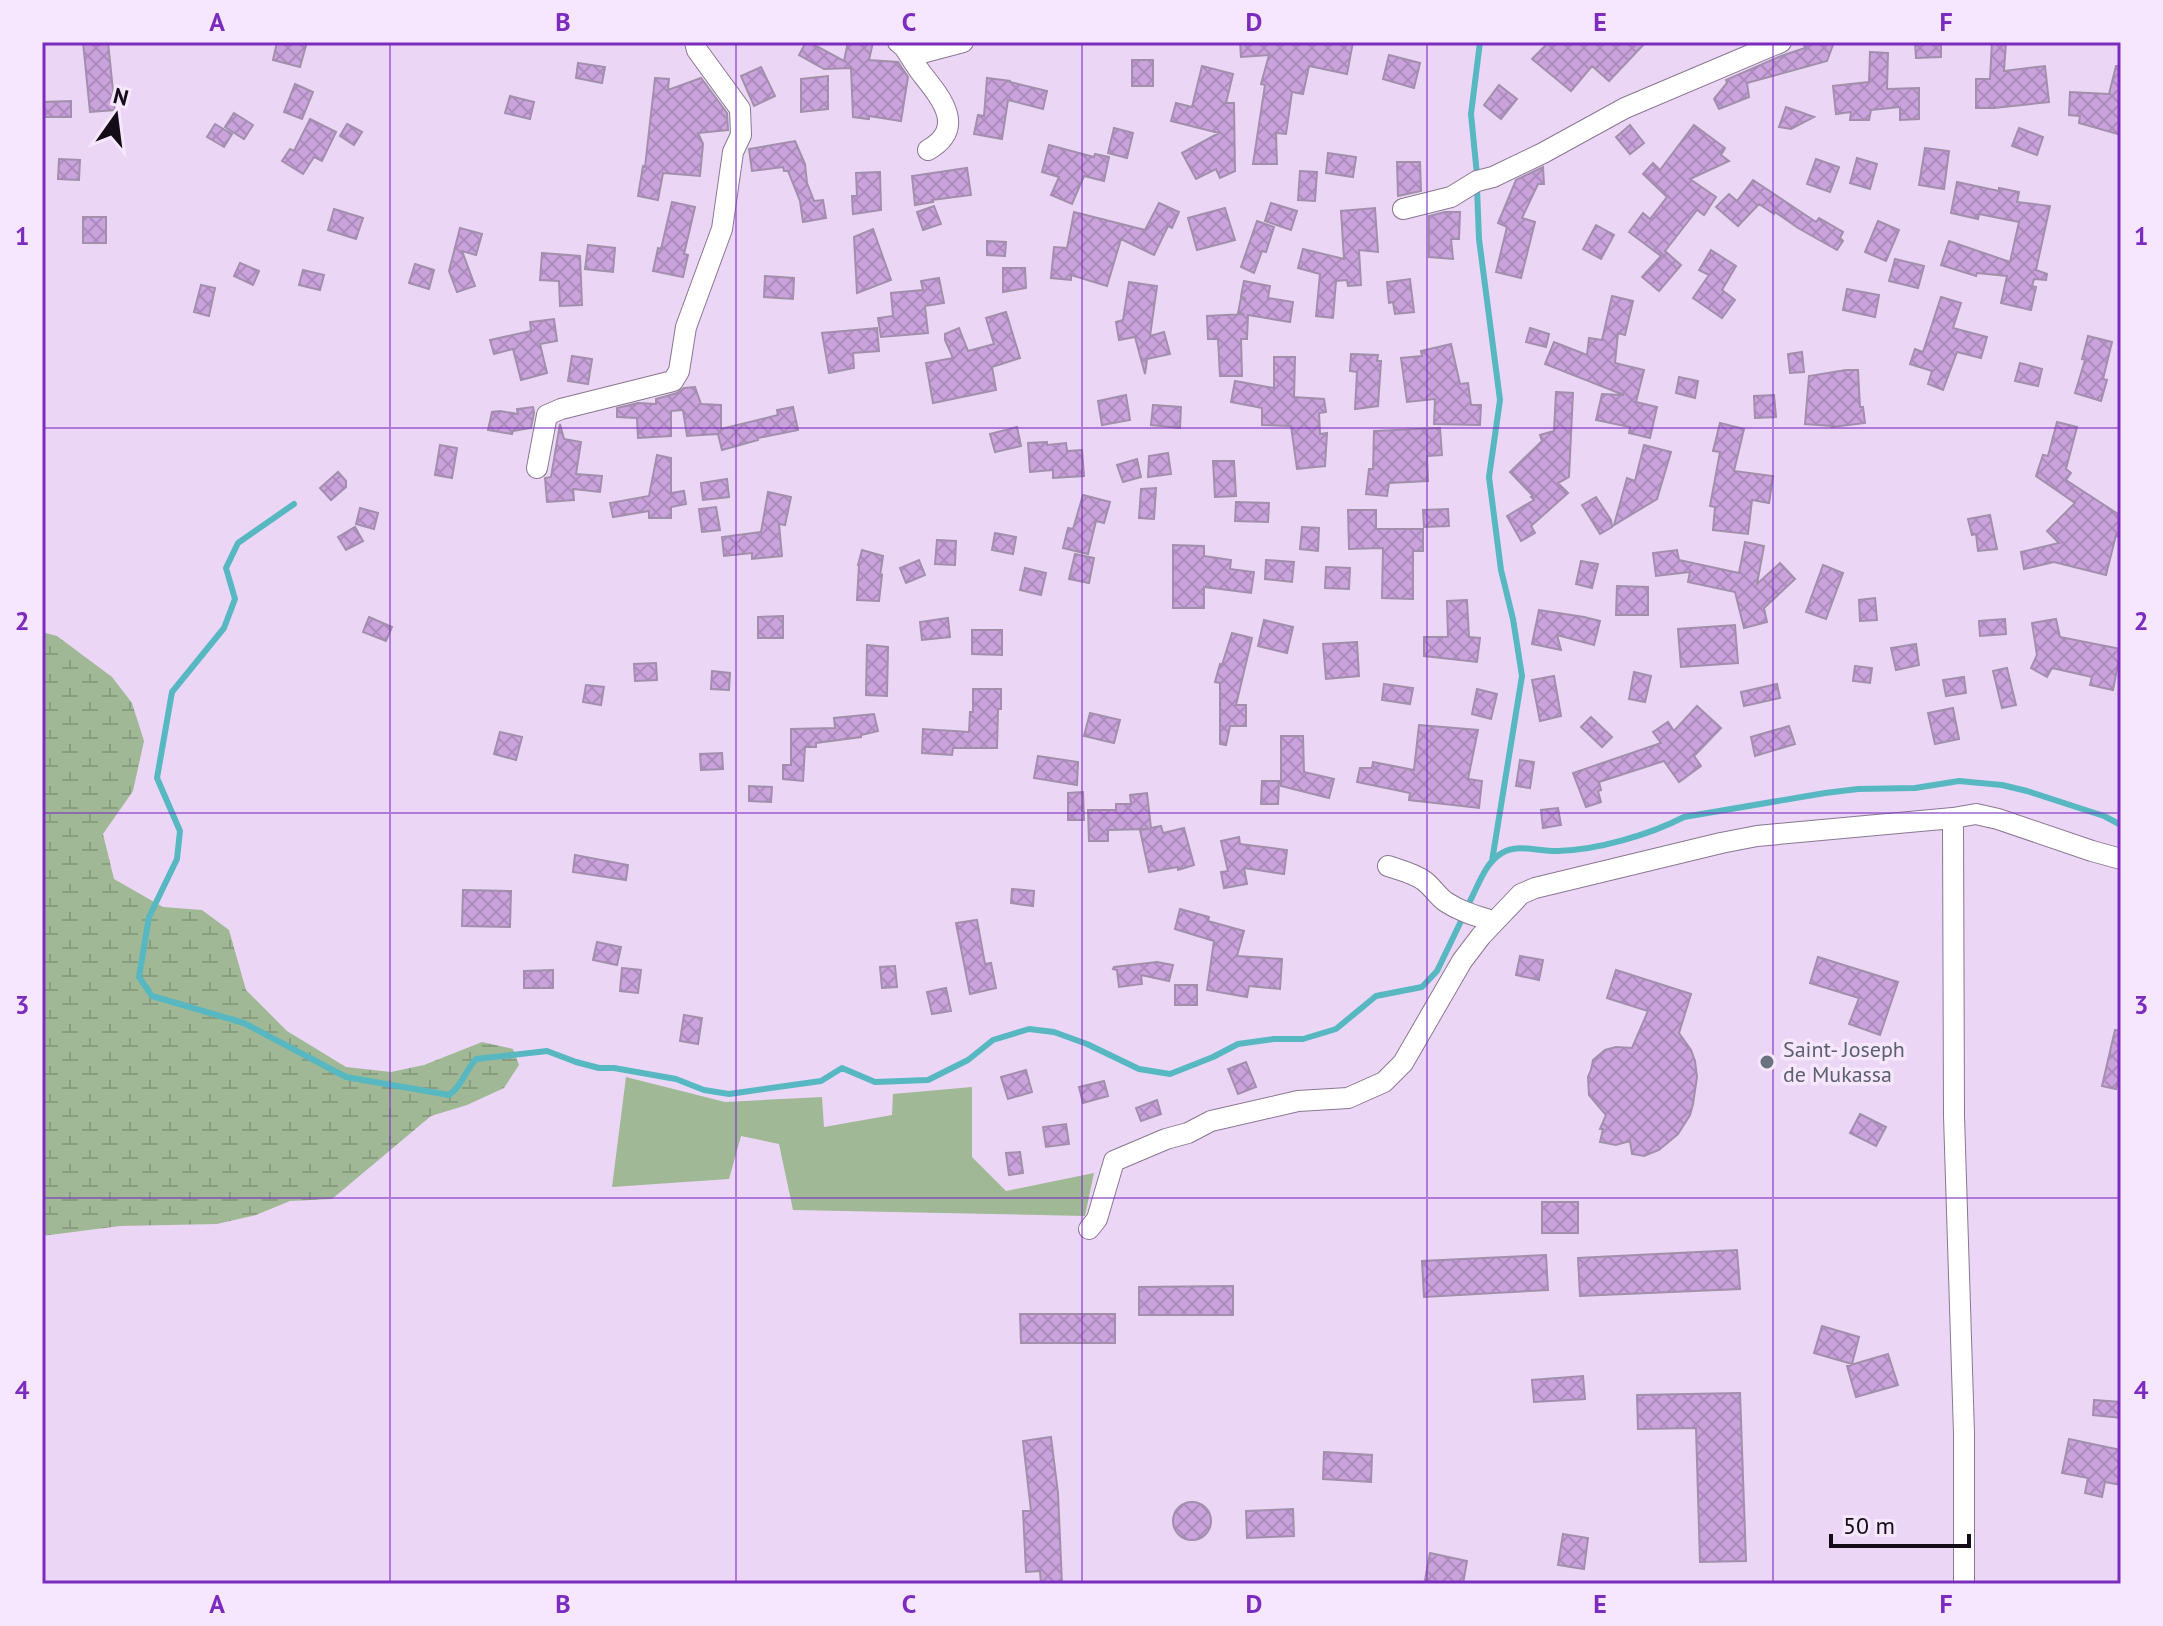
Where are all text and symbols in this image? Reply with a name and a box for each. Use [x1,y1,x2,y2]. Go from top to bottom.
text: A [209,5,225,38]
text: B [555,5,571,38]
text: C [902,5,916,38]
text: D [1246,5,1262,38]
text: E [1593,5,1607,38]
text: F [1939,5,1953,38]
north arrow [76,76,156,156]
text: N [110,81,131,112]
text: 1 [15,219,29,252]
text: 1 [2134,219,2148,252]
text: 2 [15,604,29,637]
text: 2 [2134,604,2148,637]
text: 3 [15,988,29,1021]
text: 3 [2134,988,2148,1021]
place label: Saint- Joseph de Mukassa [1783,1035,1905,1088]
marker: Saint- Joseph de Mukassa [1758,1053,1776,1071]
text: 4 [15,1373,30,1406]
text: 4 [2134,1373,2149,1406]
scale bar [1831,1498,1969,1548]
text: 50 m [1843,1510,1895,1541]
text: A [209,1587,225,1620]
text: B [555,1587,571,1620]
text: C [902,1587,916,1620]
text: D [1246,1587,1262,1620]
text: E [1593,1587,1607,1620]
text: F [1939,1587,1953,1620]

